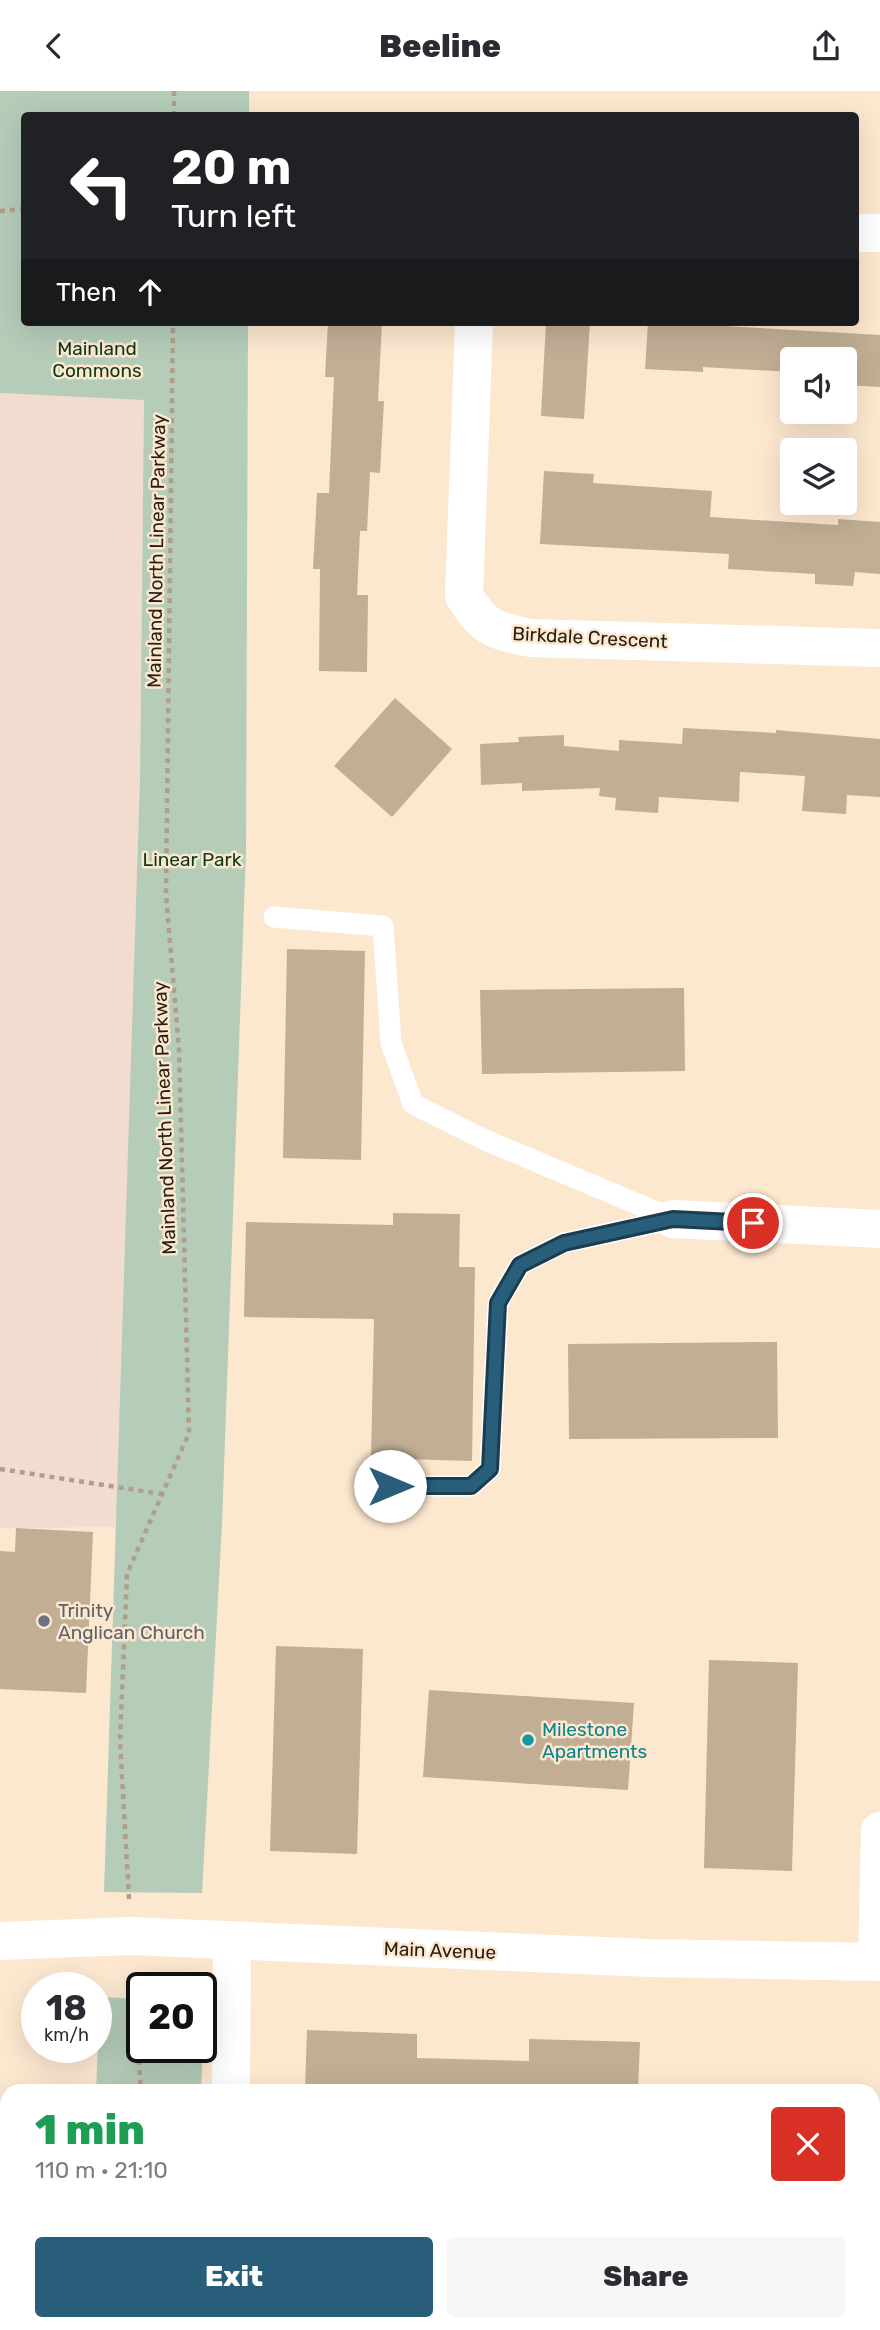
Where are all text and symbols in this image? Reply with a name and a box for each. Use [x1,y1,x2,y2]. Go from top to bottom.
icon: back [35,27,73,65]
text: Beeline [379,27,501,65]
icon: share [807,27,845,65]
text: 20 m [171,138,292,196]
icon: left [56,140,147,231]
text: Turn left [171,197,296,235]
icon: ahead [131,273,169,311]
text: Then [56,277,117,308]
park label: Mainland Commons [52,337,142,382]
map controls [780,347,857,515]
button: sound [780,347,857,424]
street label: Mainland North Linear Parkway [143,414,170,688]
button: layers [780,438,857,515]
street label: Birkdale Crescent [512,622,669,653]
park label: Linear Park [143,848,242,871]
street label: Mainland North Linear Parkway [148,981,181,1255]
pin [723,1193,783,1253]
icon: arrive [734,1204,772,1242]
position arrow [353,1449,427,1523]
place label: Trinity Anglican Church [58,1599,205,1644]
marker: Trinity Anglican Church [36,1613,52,1629]
place label: Milestone Apartments [542,1718,647,1763]
marker: Milestone Apartments [520,1732,536,1748]
street label: Main Avenue [383,1937,497,1964]
speed limit sign: 20 [126,1972,217,2063]
text: 18 [46,1987,87,2029]
text: km/h [44,2024,89,2046]
text: 1 min [35,2105,145,2155]
button: close [771,2107,845,2181]
text: 110 m · 21:10 [35,2156,168,2184]
button: Exit [35,2237,433,2317]
button: Share [447,2237,845,2317]

